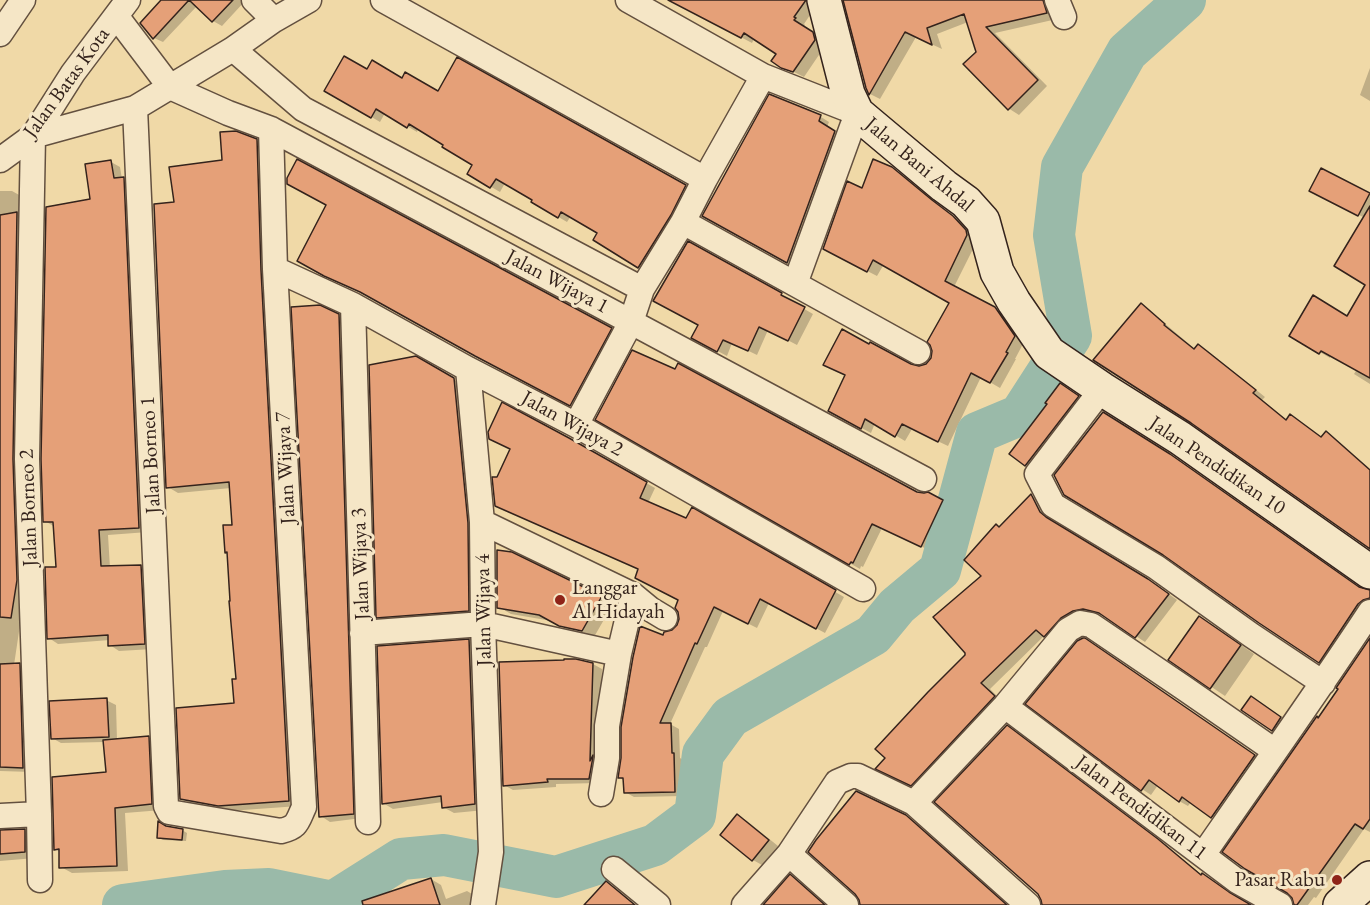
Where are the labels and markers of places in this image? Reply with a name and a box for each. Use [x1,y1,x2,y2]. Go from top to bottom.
place label: Langgar Al Hidayah [572,575,665,625]
marker: Langgar Al Hidayah [553,593,567,607]
place label: Pasar Rabu [1234,867,1325,893]
marker: Pasar Rabu [1330,873,1344,887]

